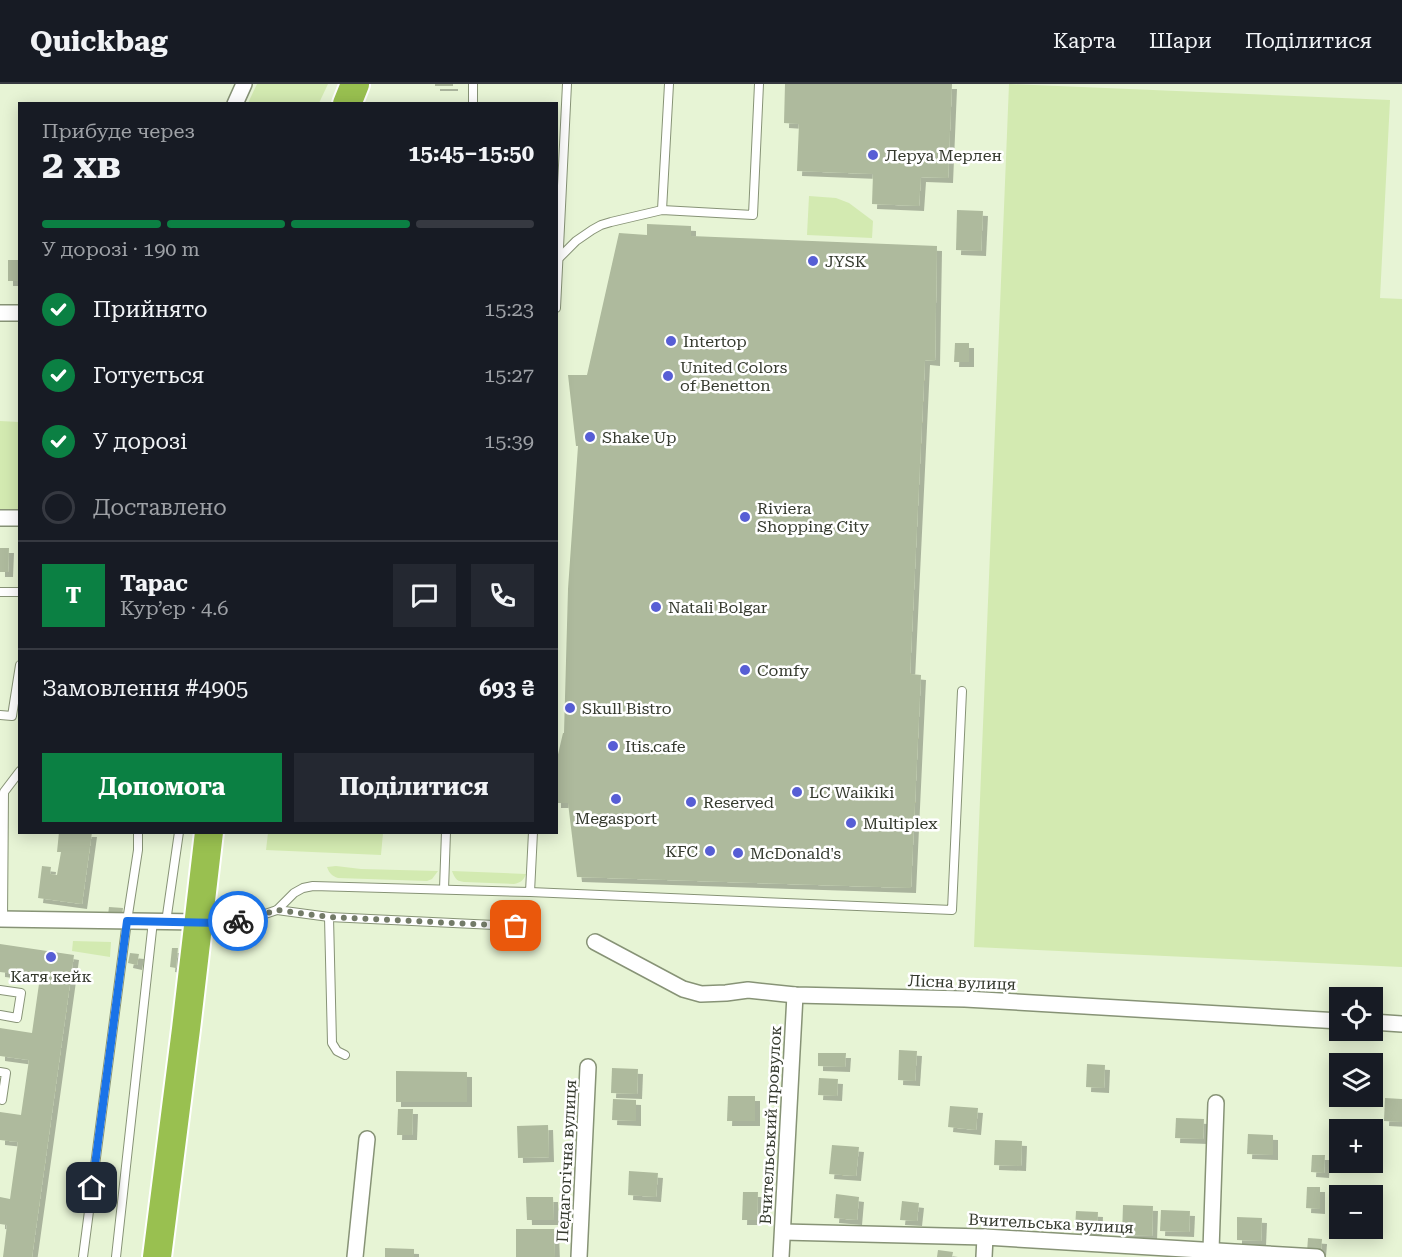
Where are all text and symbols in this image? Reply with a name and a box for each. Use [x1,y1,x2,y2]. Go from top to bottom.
text: Quickbag [30,25,168,58]
text: Карта [1053,29,1116,53]
text: Шари [1149,29,1212,53]
text: Поділитися [1245,29,1372,53]
text: Прибуде через [42,119,195,143]
text: 15:45–15:50 [408,141,534,166]
text: 2 хв [42,142,121,188]
place label: Леруа Мерлен [885,146,1002,165]
marker: Леруа Мерлен [866,148,880,162]
text: У дорозі · 190 m [42,237,200,261]
place label: JYSK [825,252,867,271]
marker: JYSK [806,254,820,268]
icon: check [42,293,75,326]
text: Прийнято [93,297,208,322]
text: 15:23 [484,297,534,321]
place label: Intertop [683,332,747,351]
marker: Intertop [664,334,678,348]
place label: United Colors of Benetton [680,358,788,395]
icon: check [42,359,75,392]
text: Готується [93,363,204,388]
text: 15:27 [484,363,534,387]
marker: United Colors of Benetton [661,369,675,383]
icon: check [42,425,75,458]
place label: Shake Up [602,428,676,447]
text: У дорозі [93,429,187,454]
text: 15:39 [484,429,534,453]
marker: Shake Up [583,430,597,444]
text: Доставлено [93,495,227,520]
place label: Riviera Shopping City [757,499,869,536]
marker: Riviera Shopping City [738,510,752,524]
button: chat [393,564,456,627]
button: phone [471,564,534,627]
text: Тарас [120,571,188,596]
text: Т [66,583,81,608]
text: Кур’єр · 4.6 [120,596,229,620]
place label: Natali Bolgar [668,598,768,617]
marker: Natali Bolgar [649,600,663,614]
place label: Comfy [757,661,810,680]
marker: Comfy [738,663,752,677]
text: Замовлення #4905 [42,676,248,701]
text: 693 ₴ [479,676,534,701]
place label: Skull Bistro [582,699,672,718]
marker: Skull Bistro [563,701,577,715]
place label: Itis.cafe [625,737,686,756]
marker: Itis.cafe [606,739,620,753]
button: Допомога [42,753,282,822]
button: Поділитися [294,753,534,822]
place label: LC Waikiki [809,783,894,802]
marker: LC Waikiki [790,785,804,799]
marker: Megasport [609,792,623,806]
place label: Reserved [703,793,774,812]
marker: Reserved [684,795,698,809]
place label: Megasport [575,809,657,828]
place label: Multiplex [863,814,938,833]
marker: Multiplex [844,816,858,830]
place label: KFC [665,842,698,861]
marker: KFC [703,844,717,858]
place label: McDonald's [750,844,842,863]
marker: McDonald's [731,846,745,860]
courier [208,891,268,951]
pin [490,900,541,951]
icon: bike [222,905,255,938]
icon: bag [499,909,532,942]
marker: Катя кейк [44,950,58,964]
place label: Катя кейк [10,967,92,986]
street label: Лісна вулиця [908,971,1016,994]
map controls [1329,987,1383,1239]
button: locate [1329,987,1383,1041]
street label: Вчительський провулок [756,1025,785,1225]
button: layers [1329,1053,1383,1107]
street label: Педагогічна вулиця [553,1079,580,1243]
button: + [1329,1119,1383,1173]
pin [66,1162,117,1213]
icon: home [75,1171,108,1204]
button: − [1329,1185,1383,1239]
street label: Вчительська вулиця [968,1210,1134,1237]

